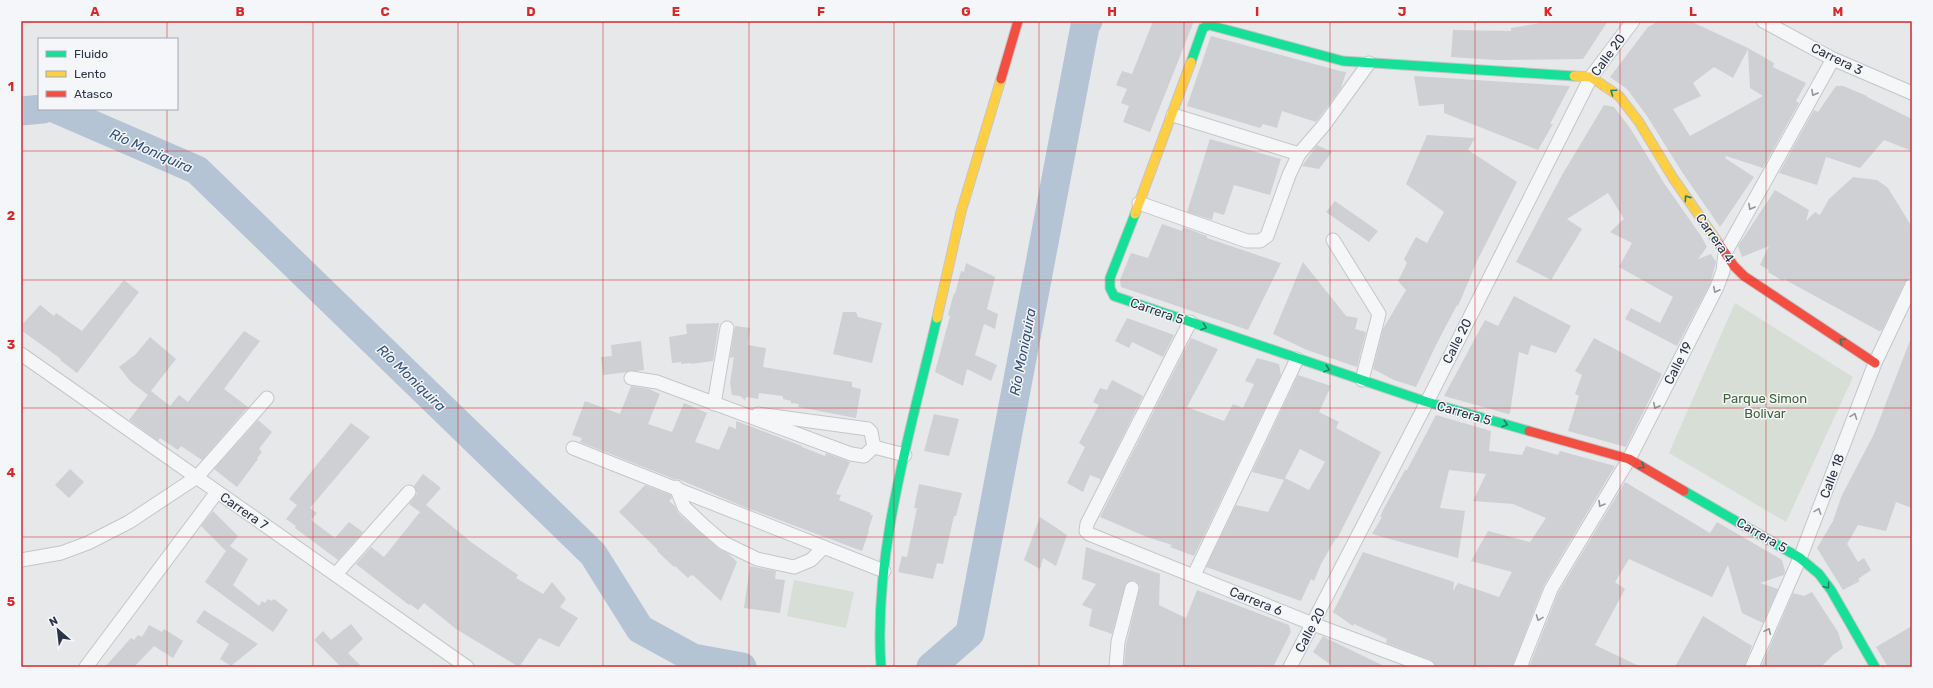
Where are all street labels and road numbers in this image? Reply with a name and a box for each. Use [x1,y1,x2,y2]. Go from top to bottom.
street label: Calle 20 [1588,31,1628,79]
street label: Carrera 3 [1809,40,1866,78]
street label: Carrera 4 [1693,211,1737,265]
street label: Carrera 5 [1128,295,1186,327]
street label: Calle 20 [1439,316,1475,366]
street label: Calle 19 [1661,339,1695,387]
street label: Carrera 5 [1435,398,1493,428]
street label: Calle 18 [1817,452,1847,500]
street label: Carrera 7 [217,489,271,533]
street label: Carrera 5 [1734,515,1790,556]
street label: Carrera 6 [1227,584,1285,618]
street label: Calle 20 [1292,605,1328,655]

